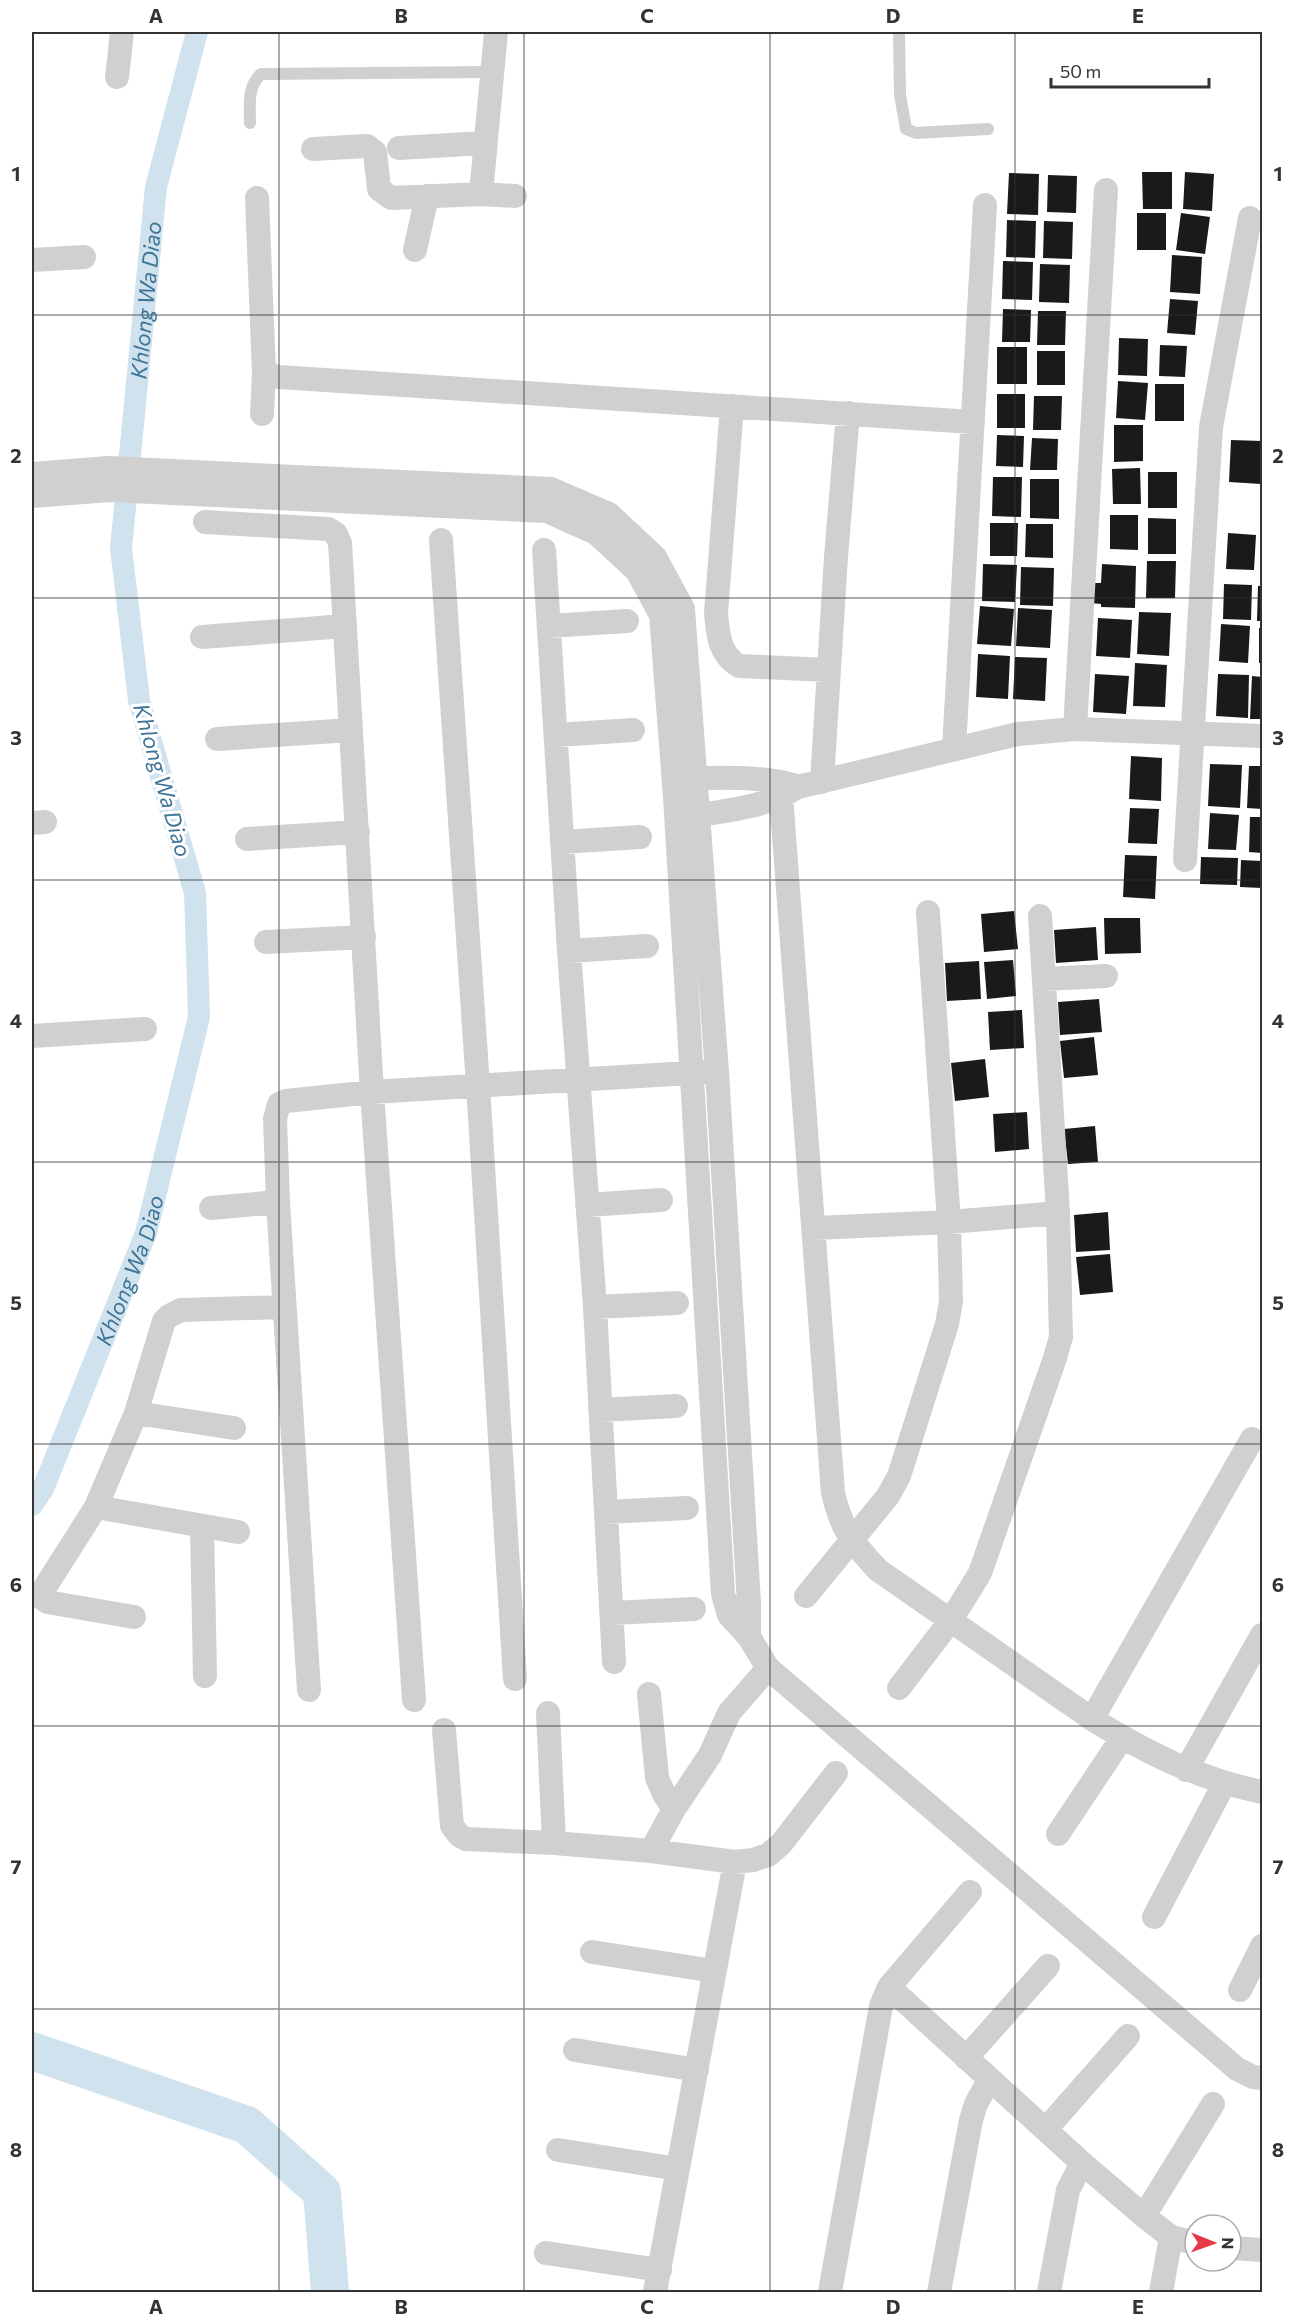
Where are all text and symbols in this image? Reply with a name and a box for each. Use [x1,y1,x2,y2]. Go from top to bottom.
text: A [149,3,163,27]
text: B [394,3,408,27]
text: C [640,3,654,27]
text: D [886,3,900,27]
text: E [1132,3,1144,27]
scale bar [1051,51,1208,89]
text: 50 m [1060,60,1101,82]
text: 1 [11,161,21,185]
text: 1 [1273,161,1283,185]
water label: Khlong Wa Diao [124,220,166,380]
text: 2 [10,443,22,467]
text: 2 [1272,443,1284,467]
water label: Khlong Wa Diao [128,700,198,860]
text: 3 [10,725,22,749]
text: 3 [1272,725,1284,749]
text: 4 [10,1008,22,1032]
text: 4 [1272,1008,1284,1032]
water label: Khlong Wa Diao [89,1192,168,1349]
text: 5 [10,1290,22,1314]
text: 5 [1272,1290,1284,1314]
text: 6 [10,1572,22,1596]
text: 6 [1272,1572,1284,1596]
text: 7 [11,1854,22,1878]
text: 7 [1273,1854,1284,1878]
text: 8 [10,2137,22,2161]
text: 8 [1272,2137,1284,2161]
north arrow [1183,2213,1243,2273]
text: N [1219,2237,1238,2249]
text: A [149,2294,163,2318]
text: B [394,2294,408,2318]
text: C [640,2294,654,2318]
text: D [886,2294,900,2318]
text: E [1132,2294,1144,2318]

